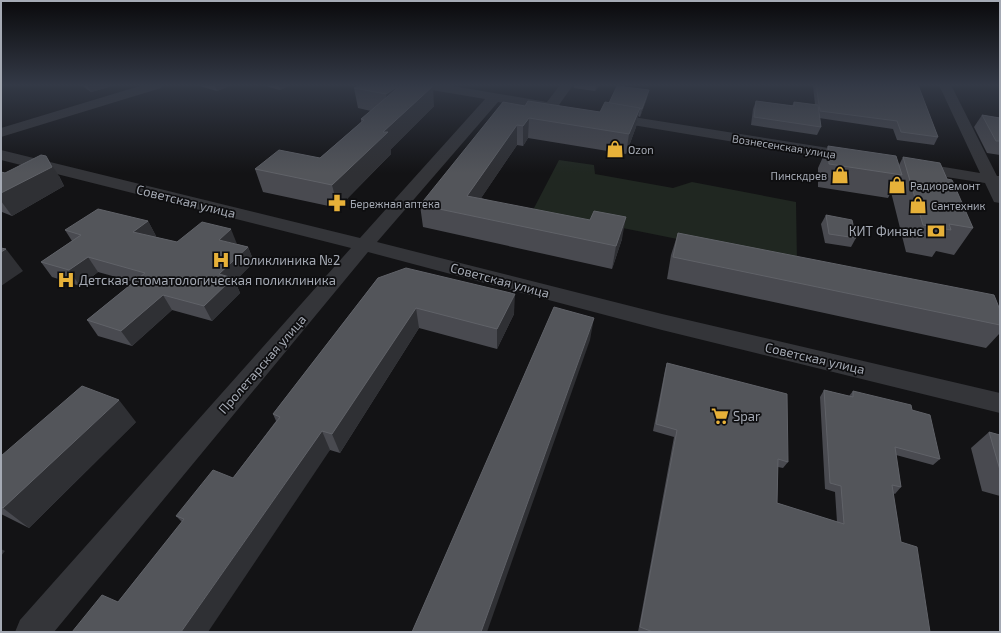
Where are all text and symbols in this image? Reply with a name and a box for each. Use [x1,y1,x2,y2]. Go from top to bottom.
street label: Вознесенская улица [731,131,837,162]
shop icon: Ozon [605,139,625,159]
place label: Ozon [628,143,654,156]
shop icon: Пинскдрев [830,165,850,185]
place label: Пинскдрев [771,169,827,182]
shop icon: Радиоремонт [887,175,907,195]
place label: Радиоремонт [910,179,981,192]
street label: Советская улица [135,181,237,221]
pharmacy icon: Бережная аптека [327,193,347,213]
shop icon: Сантехник [908,195,928,215]
place label: Бережная аптека [350,197,440,210]
place label: Сантехник [931,199,986,212]
bank icon: КИТ Финанс [926,221,946,241]
place label: КИТ Финанс [849,223,923,239]
hospital icon: Поликлиника №2 [211,250,231,270]
place label: Поликлиника №2 [234,252,340,268]
street label: Советская улица [449,259,551,301]
hospital icon: Детская стоматологическая поликлиника [56,270,76,290]
place label: Детская стоматологическая поликлиника [79,272,336,288]
street label: Пролетарская улица [215,311,309,417]
street label: Советская улица [764,339,866,377]
supermarket icon: Spar [710,406,730,426]
place label: Spar [733,408,760,424]

